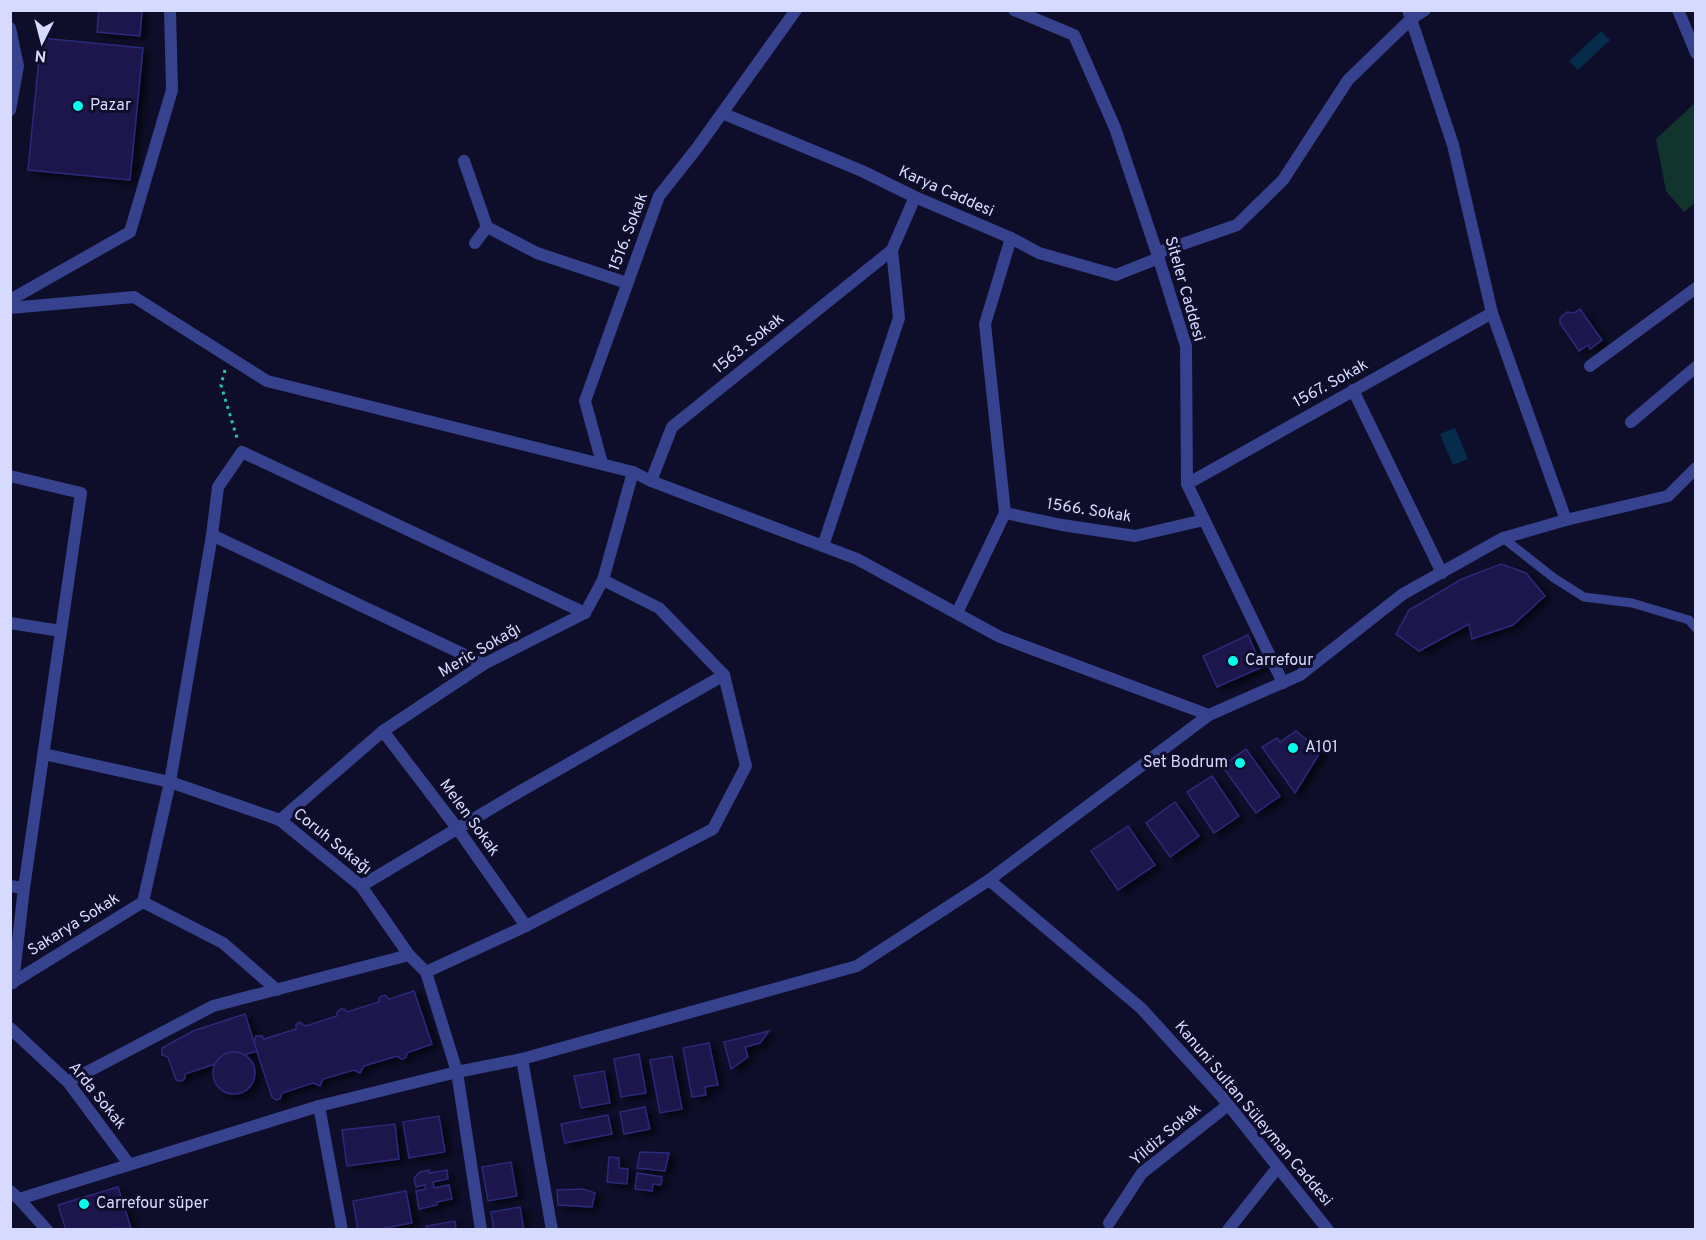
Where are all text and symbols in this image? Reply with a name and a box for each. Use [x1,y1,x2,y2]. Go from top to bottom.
north arrow [12,12,72,72]
text: N [34,44,47,65]
place label: Pazar [90,96,131,116]
marker: Pazar [71,99,85,113]
street label: Karya Caddesi [895,162,997,222]
street label: 1516. Sokak [605,190,653,274]
street label: Siteler Caddesi [1159,234,1209,344]
street label: 1563. Sokak [709,309,789,379]
street label: 1567. Sokak [1290,355,1372,413]
street label: 1566. Sokak [1045,494,1133,528]
street label: Meric Sokağı [435,619,525,683]
place label: Carrefour [1245,651,1313,671]
marker: Carrefour [1226,654,1240,668]
place label: A101 [1305,738,1338,758]
marker: A101 [1286,741,1300,755]
place label: Set Bodrum [1143,753,1228,773]
marker: Set Bodrum [1233,756,1247,770]
street label: Melen Sokak [434,776,504,860]
street label: Coruh Sokağı [289,804,375,880]
street label: Sakarya Sokak [24,889,124,961]
street label: Kanuni Sultan Süleyman Caddesi [1170,1017,1336,1211]
street label: Arda Sokak [64,1058,130,1134]
street label: Yildiz Sokak [1126,1099,1206,1171]
place label: Carrefour süper [96,1194,209,1214]
marker: Carrefour süper [77,1197,91,1211]

